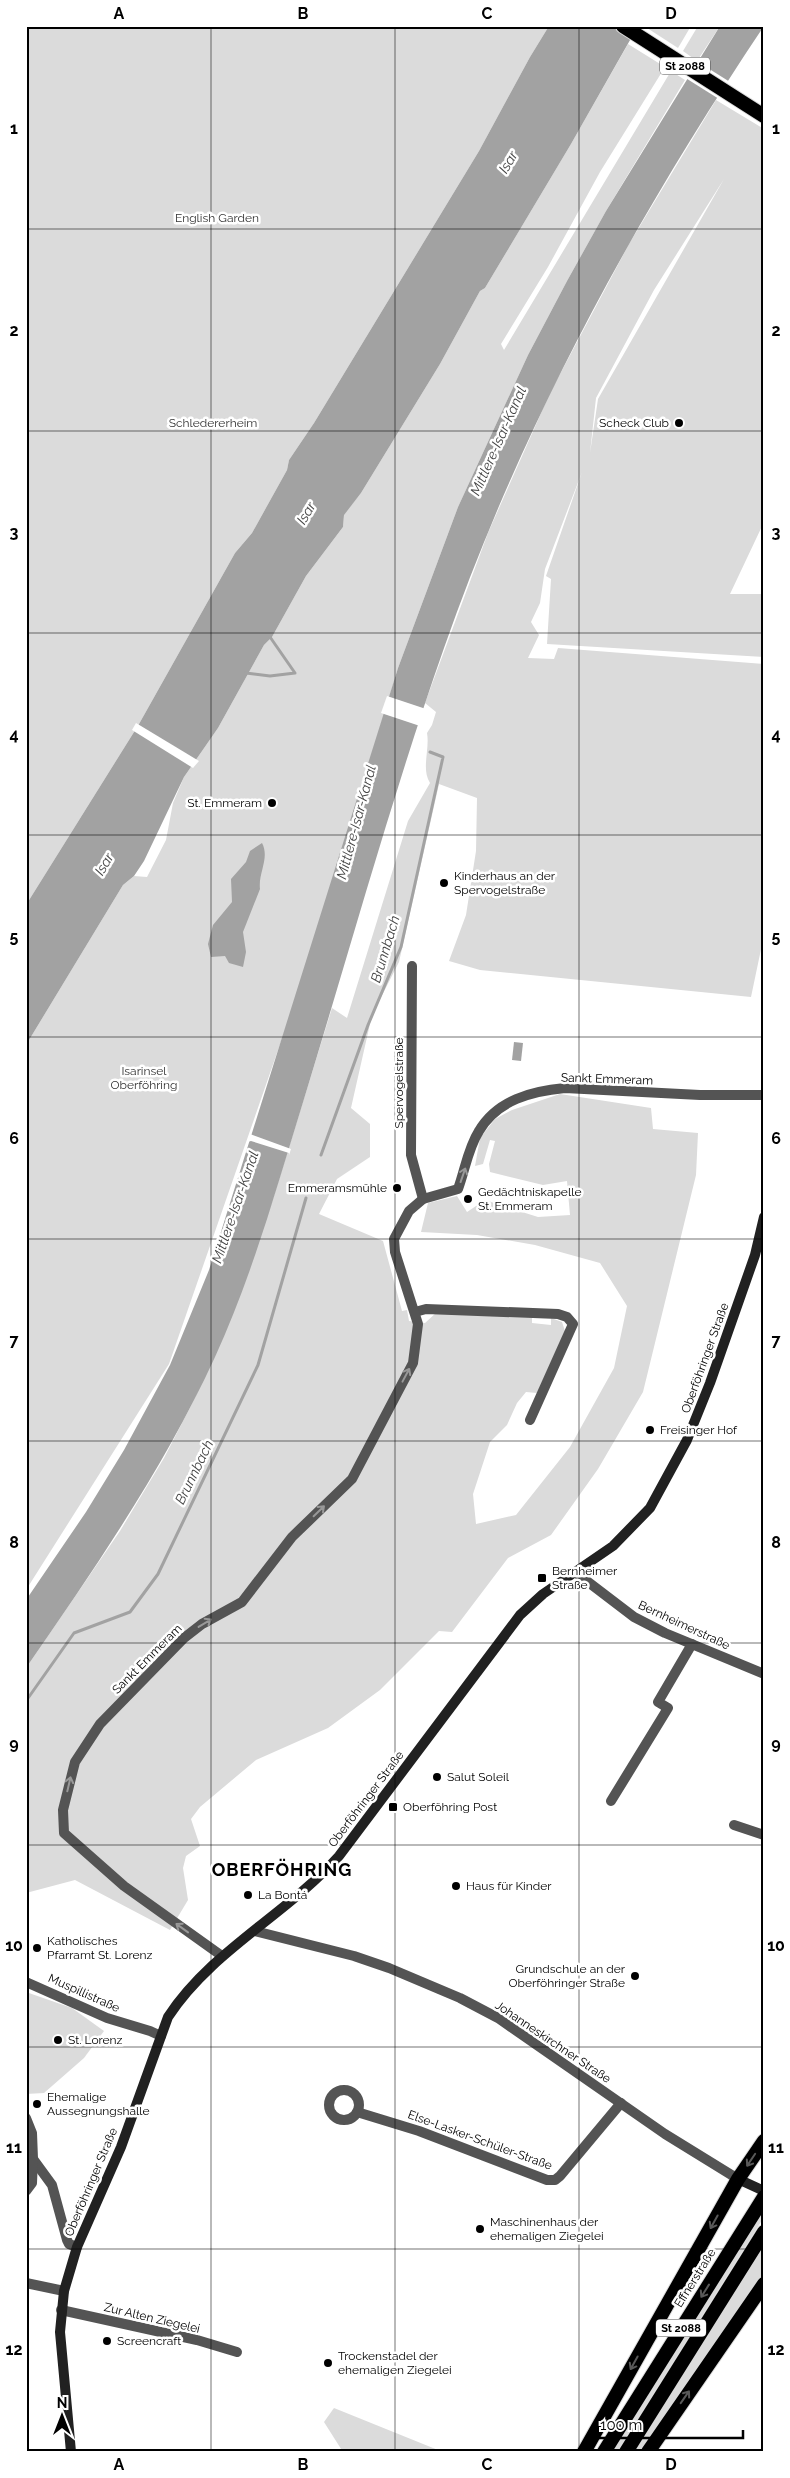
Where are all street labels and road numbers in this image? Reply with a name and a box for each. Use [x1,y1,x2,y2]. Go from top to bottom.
road number: St 2088 [660,58,710,74]
street label: Spervogelstraße [392,1037,406,1129]
street label: Sankt Emmeram [561,1070,653,1088]
street label: Oberföhringer Straße [679,1301,731,1415]
street label: Bernheimerstraße [636,1598,732,1652]
street label: Sankt Emmeram [109,1621,185,1697]
street label: Oberföhringer Straße [325,1748,407,1850]
street label: Muspillistraße [46,1971,122,2015]
street label: Johanneskirchner Straße [493,1998,613,2086]
street label: Else-Lasker-Schüler-Straße [406,2107,554,2173]
street label: Oberföhringer Straße [62,2126,120,2238]
street label: Effnerstraße [671,2246,719,2310]
street label: Zur Alten Ziegelei [103,2300,201,2336]
road number: St 2088 [656,2320,706,2336]

